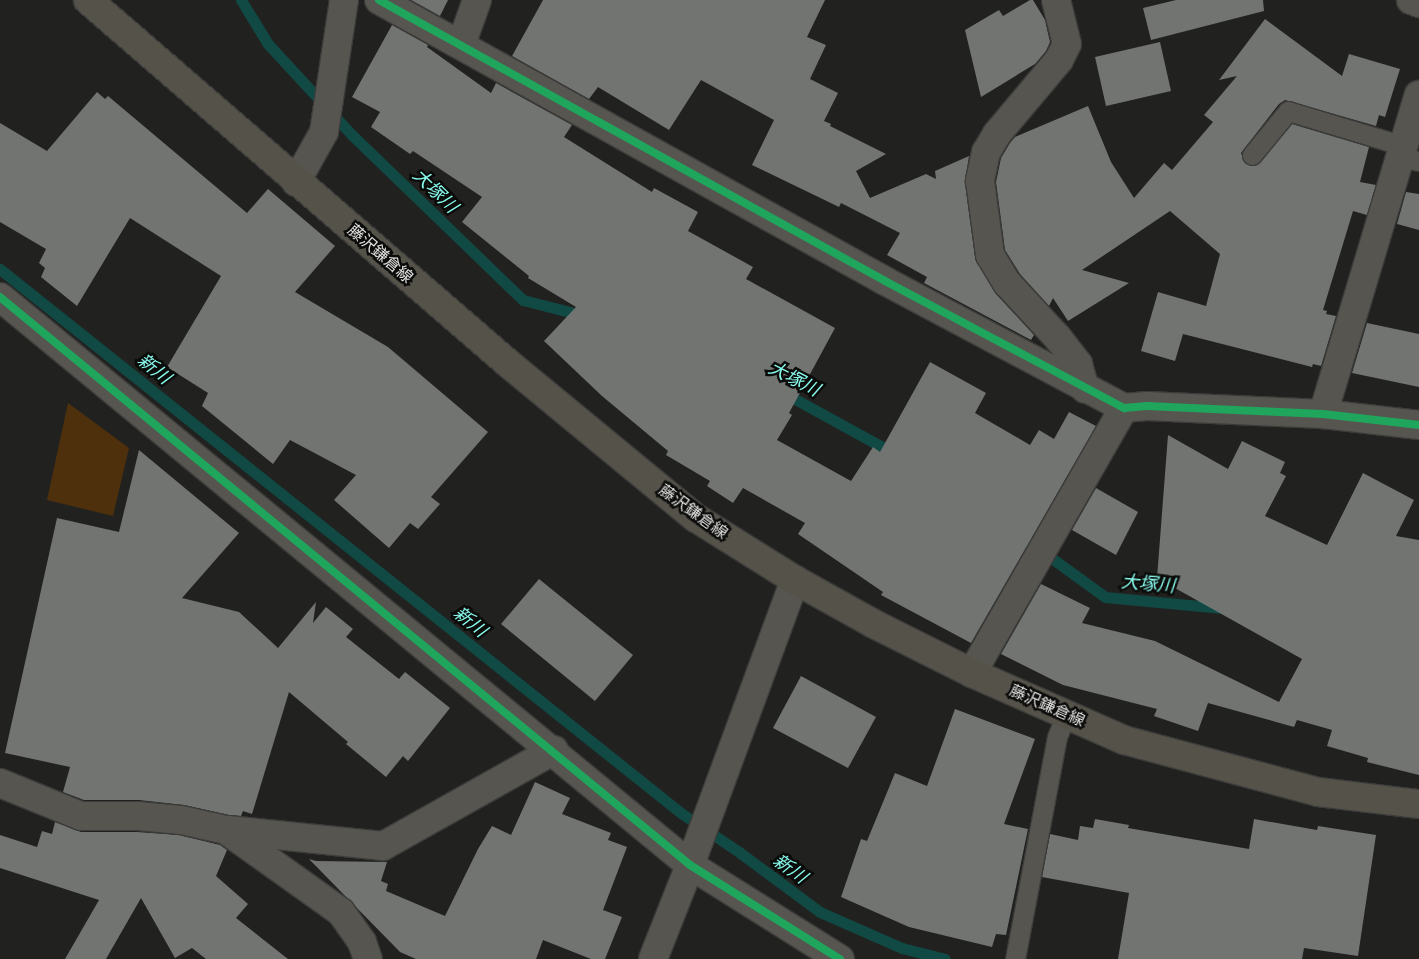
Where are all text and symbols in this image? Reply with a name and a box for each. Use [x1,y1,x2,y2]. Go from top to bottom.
water label: 大塚川 [408,164,462,218]
street label: 藤沢鎌倉線 [344,221,416,287]
water label: 新川 [133,349,175,389]
water label: 大塚川 [765,357,823,401]
street label: 藤沢鎌倉線 [655,481,731,543]
water label: 大塚川 [1120,571,1176,597]
water label: 新川 [449,602,491,642]
street label: 藤沢鎌倉線 [1007,681,1087,731]
water label: 新川 [769,850,811,888]

